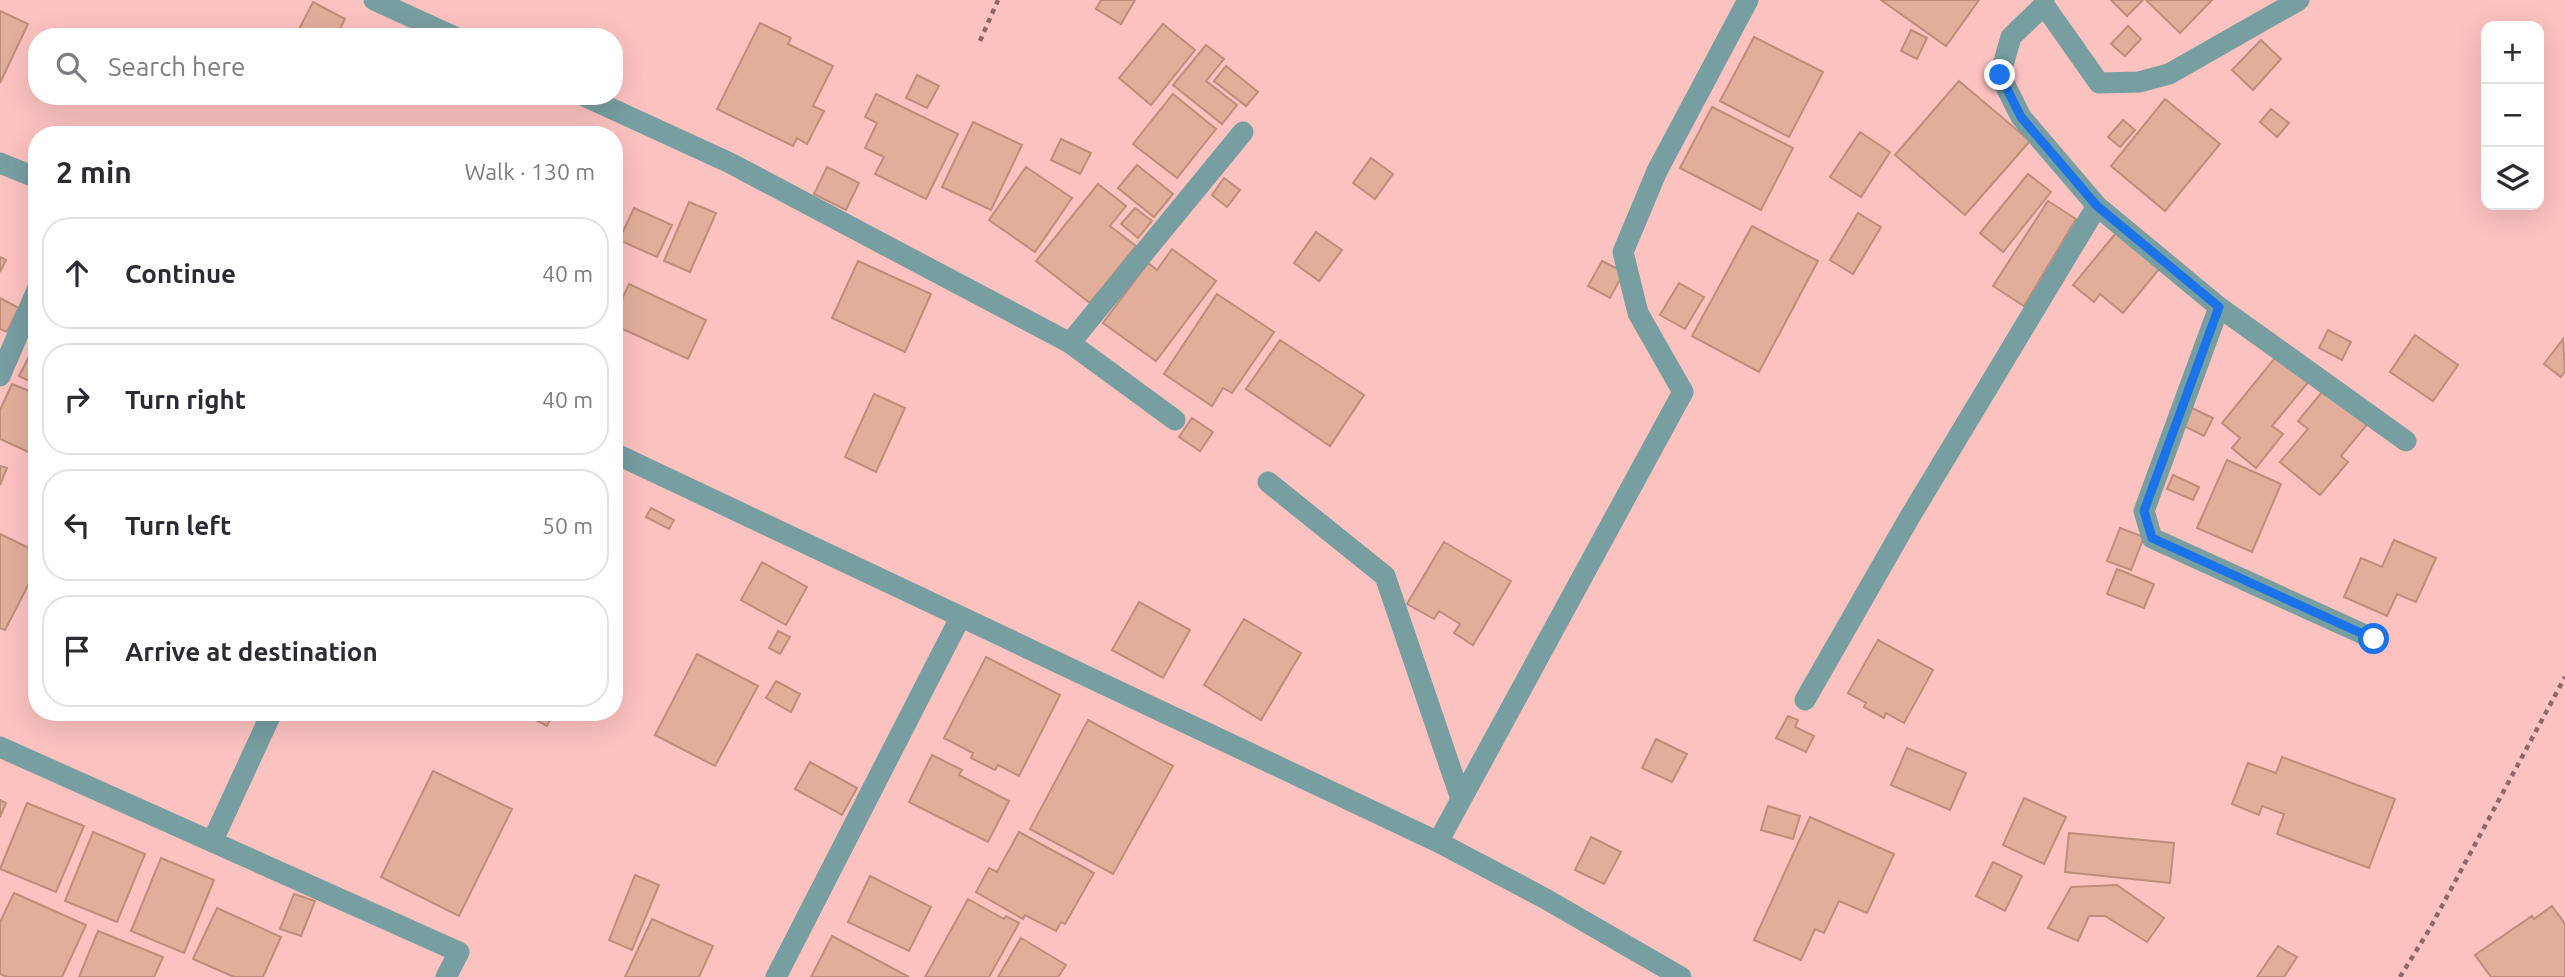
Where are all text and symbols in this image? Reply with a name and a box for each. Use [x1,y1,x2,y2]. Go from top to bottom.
map controls [2481,21,2544,210]
button: + [2481,21,2544,84]
search box [28,28,623,105]
icon: search [52,48,90,86]
text: Search here [108,52,245,81]
route end [1984,59,2015,90]
button: − [2481,84,2544,147]
button: layers [2481,147,2544,210]
text: 2 min [56,155,132,189]
text: Walk · 130 m [464,159,595,184]
icon: ahead [58,254,96,292]
text: Continue [125,259,236,288]
text: 40 m [542,261,593,286]
icon: right [58,380,96,418]
text: Turn right [125,385,246,414]
text: 40 m [542,387,593,412]
icon: left [58,506,96,544]
text: Turn left [125,511,231,540]
text: 50 m [542,513,593,538]
route start [2358,623,2389,654]
icon: arrive [58,632,96,670]
text: Arrive at destination [125,637,378,666]

